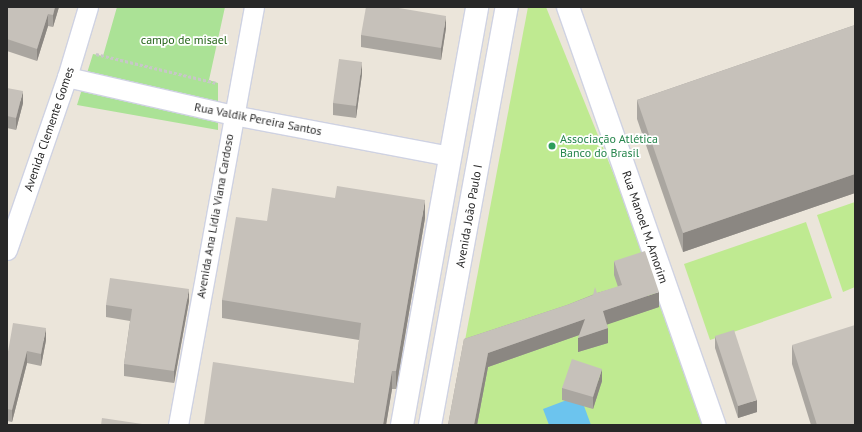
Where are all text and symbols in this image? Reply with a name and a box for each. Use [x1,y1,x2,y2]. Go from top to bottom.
park label: campo de misael [141,33,227,47]
street label: Avenida Clemente Gomes [21,65,77,193]
street label: Rua Valdik Pereira Santos [193,100,323,138]
street label: Avenida Ana Lídia Viana Cardoso [193,132,237,300]
place label: Associação Atlética Banco do Brasil [560,132,658,160]
marker: Associação Atlética Banco do Brasil [547,141,557,151]
street label: Avenida João Paulo I [453,163,485,269]
street label: Rua Manoel M. Amorim [619,168,671,286]

